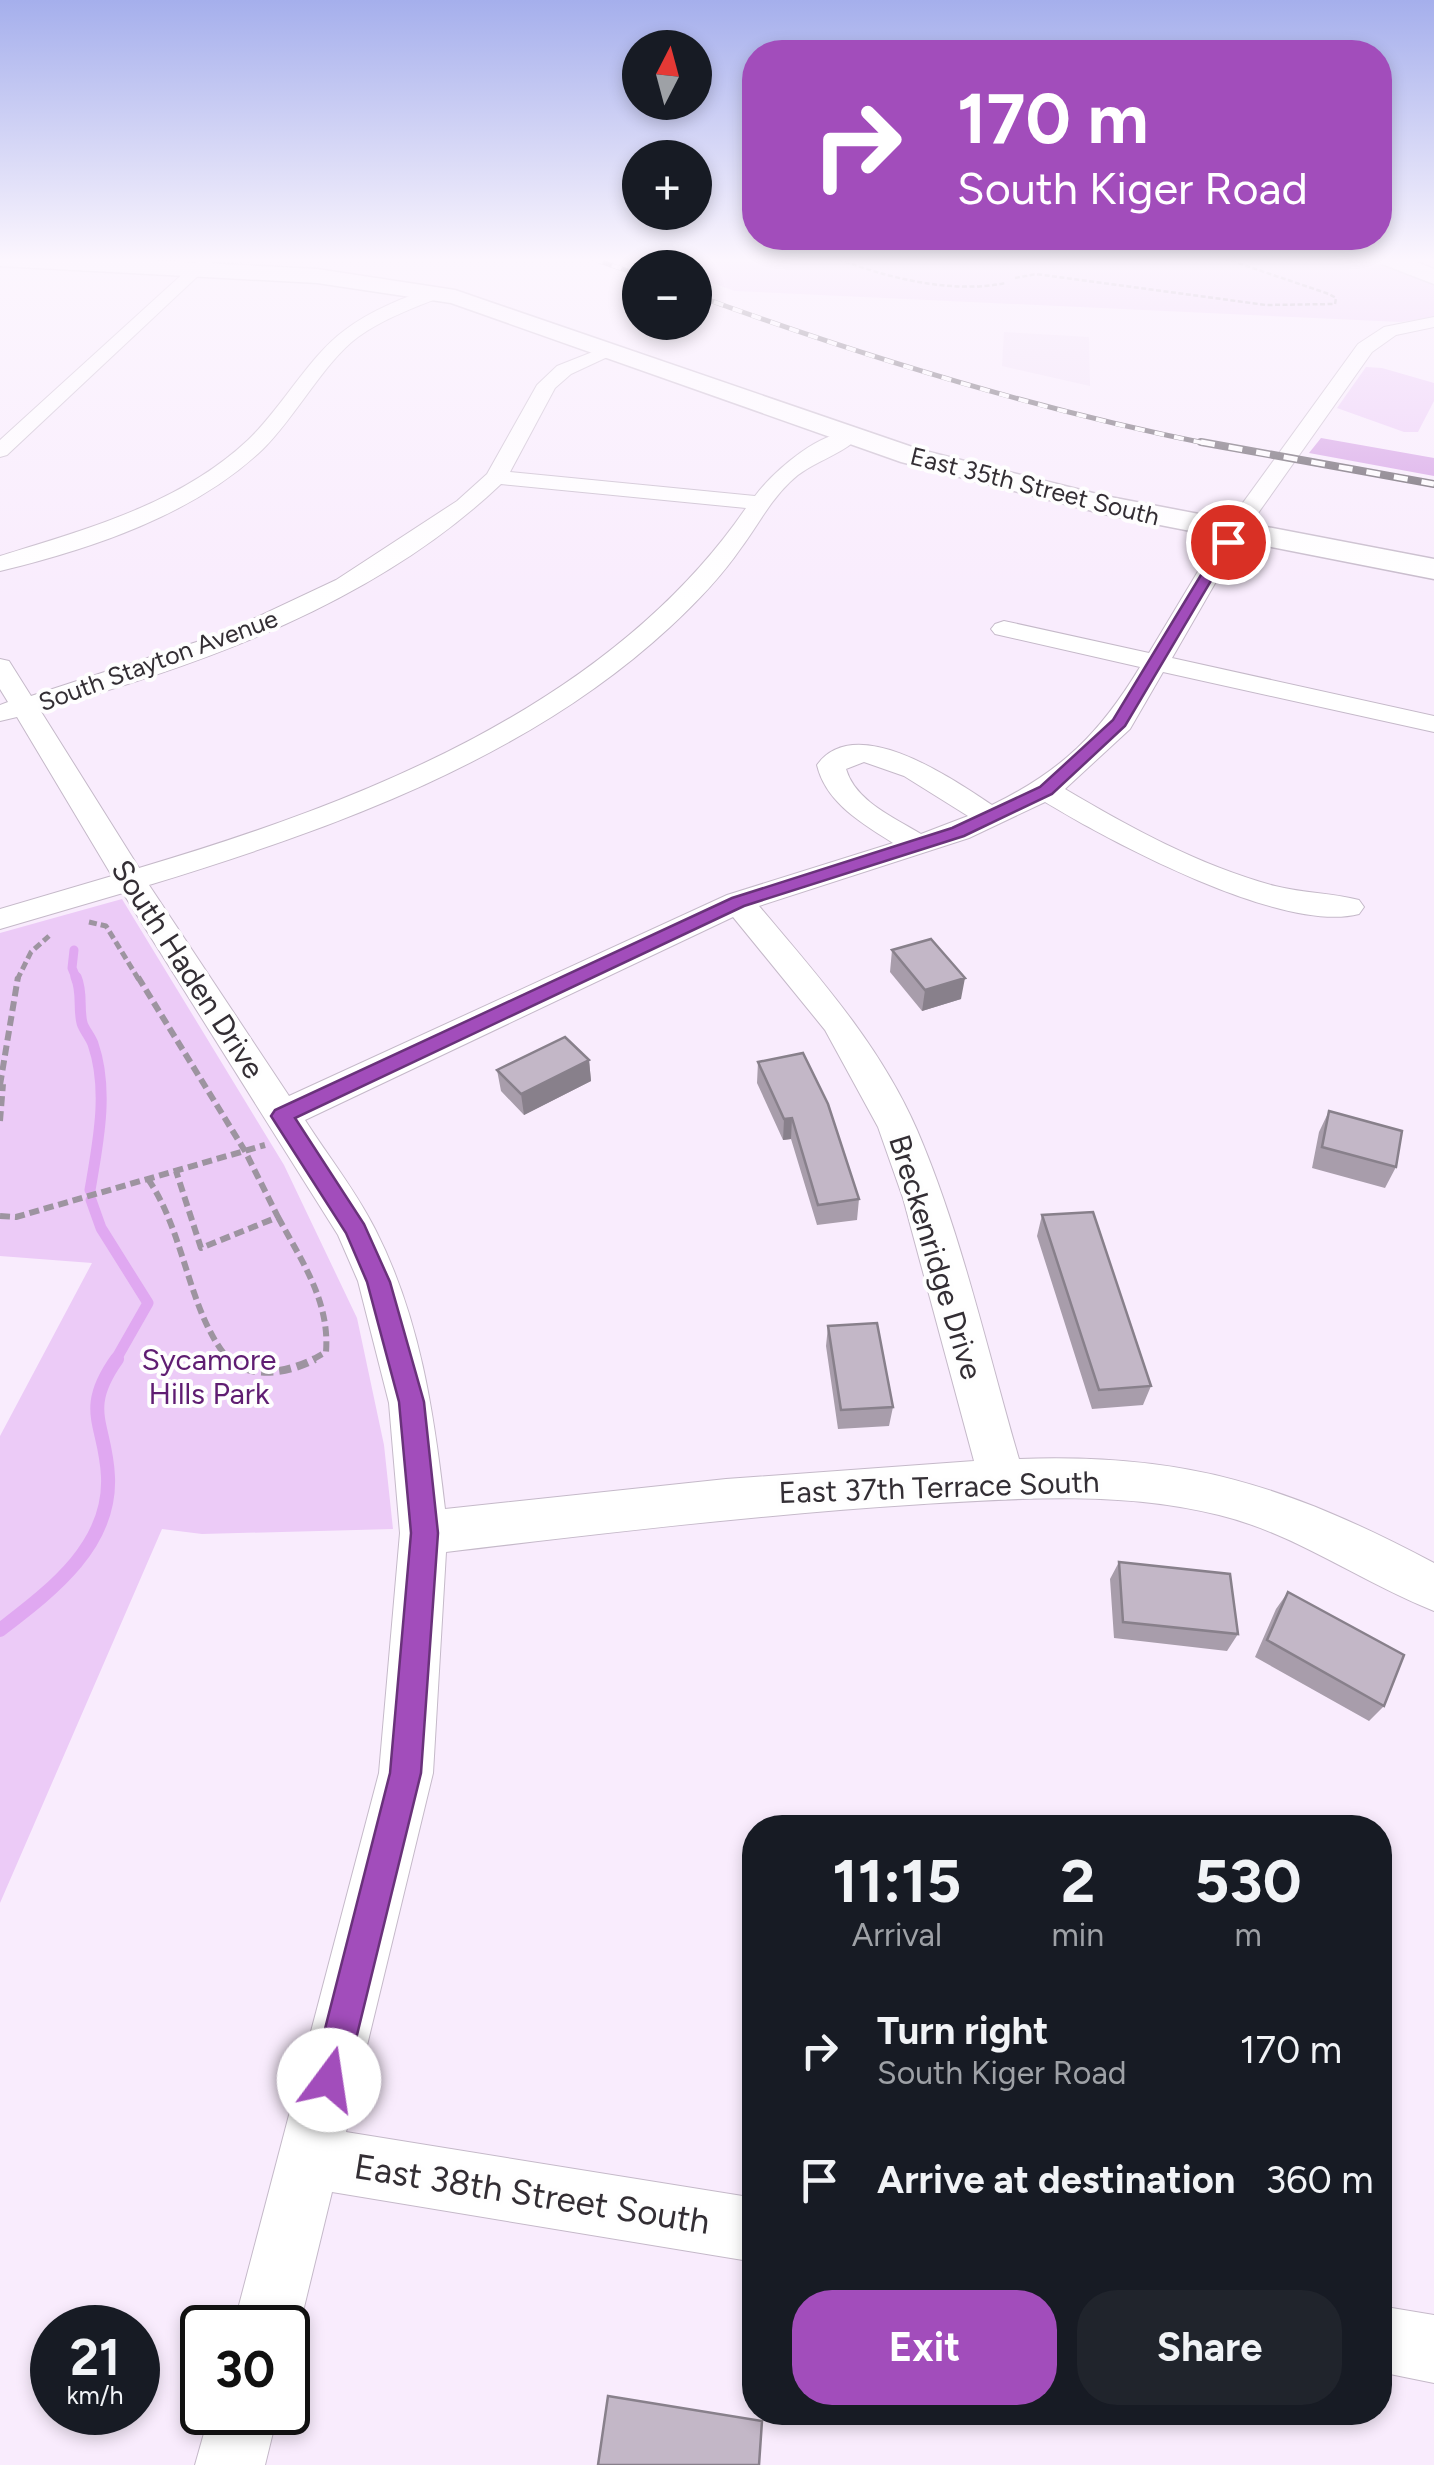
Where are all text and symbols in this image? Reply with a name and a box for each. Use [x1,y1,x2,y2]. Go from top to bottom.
north arrow [622,30,712,120]
map controls [622,30,712,340]
text: 170 m [957,76,1149,161]
icon: right [792,80,922,210]
button: + [622,140,712,230]
text: South Kiger Road [957,161,1308,215]
button: − [622,250,712,340]
street label: East 35th Street South [907,441,1163,531]
pin [1186,500,1271,585]
icon: arrive [1201,515,1256,570]
street label: South Stayton Avenue [34,603,282,717]
street label: South Haden Drive [103,853,273,1085]
street label: Breckenridge Drive [881,1130,991,1384]
park label: Sycamore Hills Park [142,1341,276,1412]
street label: East 37th Terrace South [778,1463,1100,1511]
text: 11:15 [832,1845,961,1917]
text: 2 [1060,1845,1095,1917]
text: 530 [1194,1845,1302,1917]
text: Arrival [852,1916,942,1954]
text: min [1052,1916,1104,1954]
text: m [1234,1916,1262,1954]
text: Turn right [877,2008,1049,2054]
icon: right [792,2023,847,2078]
text: 170 m [1240,2027,1342,2073]
position arrow [277,2028,381,2132]
text: South Kiger Road [877,2054,1127,2092]
street label: East 38th Street South [351,2145,713,2243]
icon: arrive [792,2153,847,2208]
text: Arrive at destination [877,2157,1235,2203]
text: 360 m [1265,2157,1374,2203]
button: Exit [792,2290,1057,2405]
button: Share [1077,2290,1342,2405]
speed limit sign: 30 [180,2305,310,2435]
text: 21 [70,2327,120,2388]
text: km/h [66,2380,124,2410]

